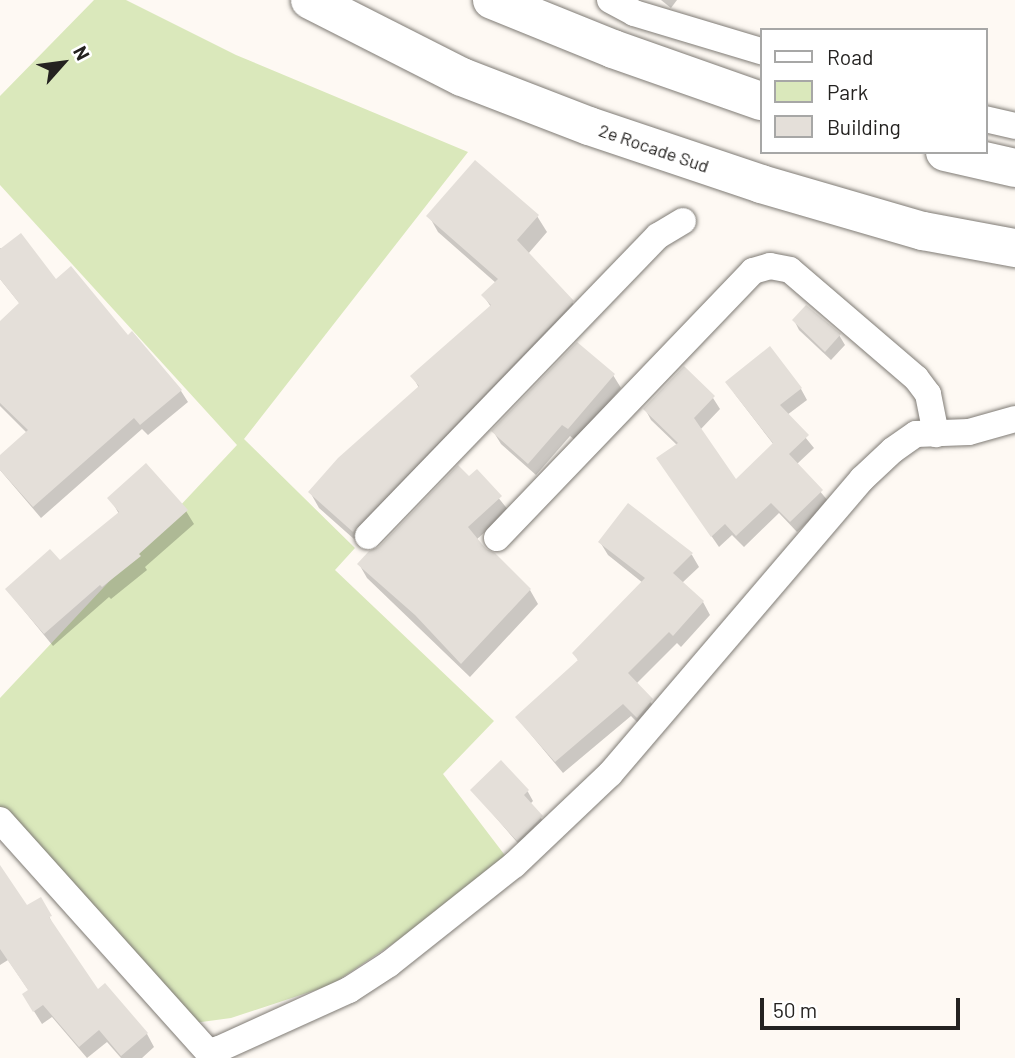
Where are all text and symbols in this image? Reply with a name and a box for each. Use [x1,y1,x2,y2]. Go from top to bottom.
north arrow [28,28,98,98]
legend [760,28,987,154]
text: N [69,42,95,64]
text: Road [827,44,873,69]
text: Park [827,79,868,104]
text: Building [827,114,901,139]
street label: 2e Rocade Sud [596,119,712,177]
scale bar [763,984,962,1028]
text: 50 m [773,997,817,1022]

